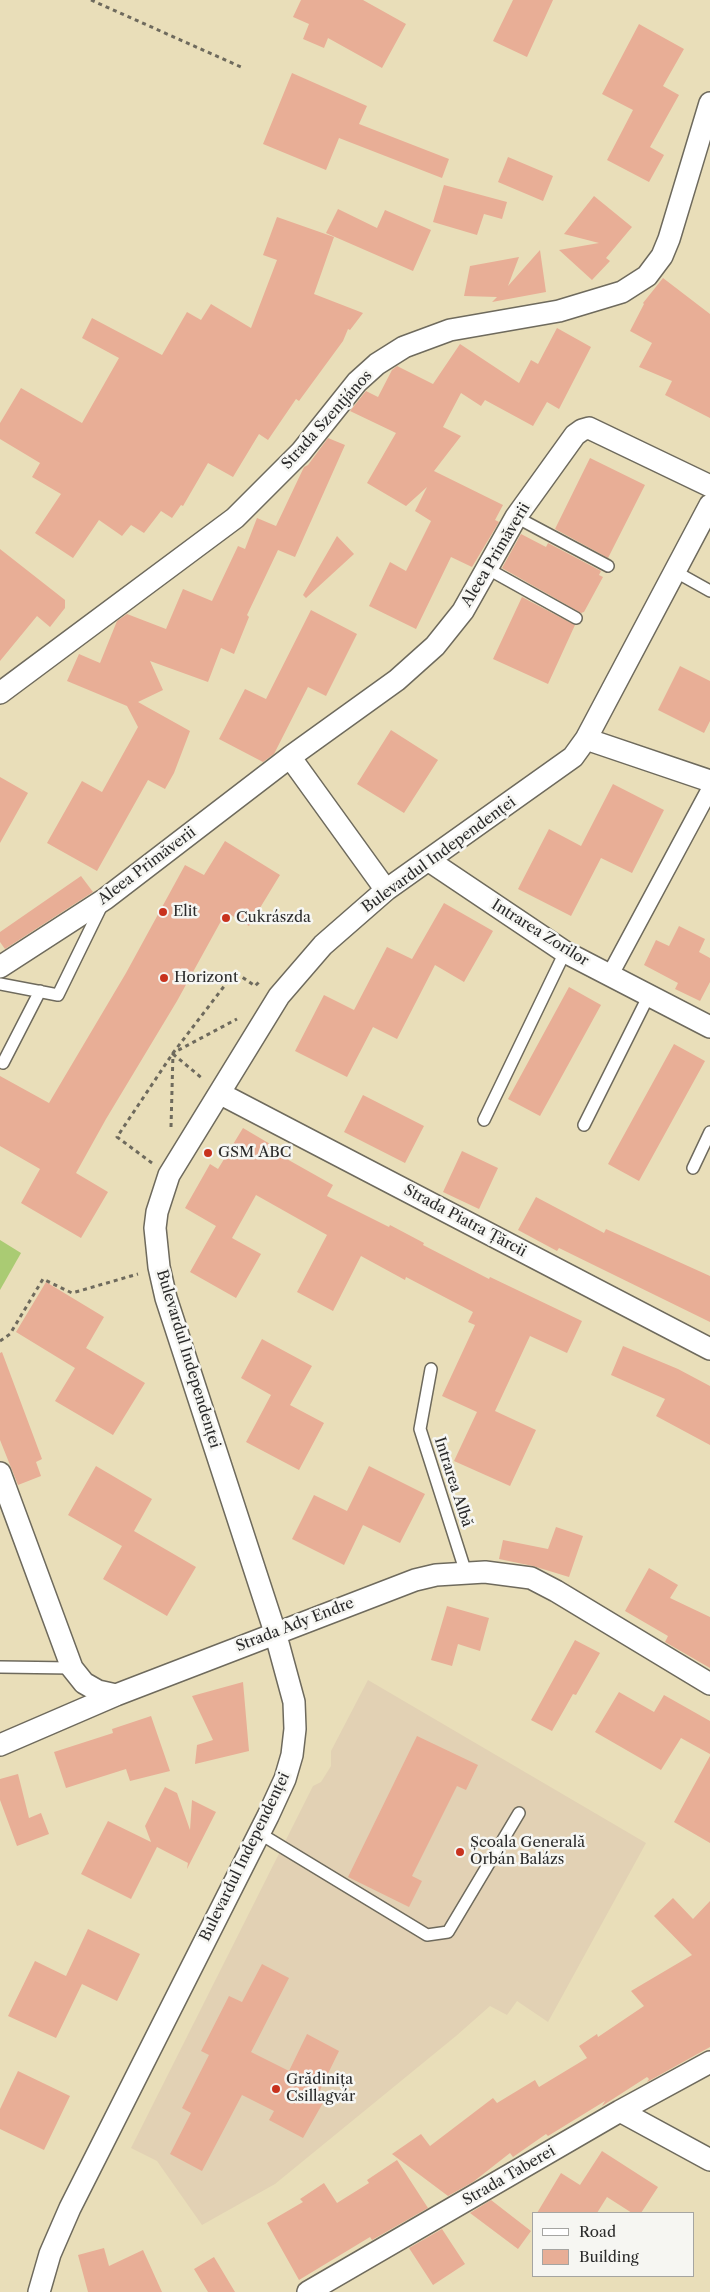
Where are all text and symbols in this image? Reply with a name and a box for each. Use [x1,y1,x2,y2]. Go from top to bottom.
street label: Strada Szentjános [278,367,376,473]
street label: Aleea Primăverii [458,500,534,610]
street label: Bulevardul Independenței [359,793,519,917]
street label: Aleea Primăverii [94,823,200,909]
street label: Intrarea Zorilor [488,896,592,970]
place label: Elit [173,903,198,921]
marker: Elit [157,906,169,918]
place label: Cukrászda [236,909,311,927]
marker: Cukrászda [220,912,232,924]
place label: Horizont [174,969,238,987]
marker: Horizont [158,972,170,984]
place label: GSM ABC [218,1144,291,1162]
marker: GSM ABC [202,1147,214,1159]
street label: Strada Piatra Țărcii [401,1181,529,1261]
street label: Bulevardul Independenței [152,1268,224,1450]
street label: Intrarea Albă [430,1435,476,1529]
street label: Strada Ady Endre [233,1594,357,1656]
street label: Bulevardul Independenței [196,1770,294,1944]
place label: Școala Generală Orbán Balázs [470,1834,585,1869]
marker: Școala Generală Orbán Balázs [454,1846,466,1858]
place label: Grădinița Csillagvár [286,2071,355,2106]
marker: Grădinița Csillagvár [270,2083,282,2095]
street label: Strada Taberei [460,2142,558,2210]
legend [532,2212,695,2277]
text: Road [579,2222,616,2241]
text: Building [579,2247,639,2266]

